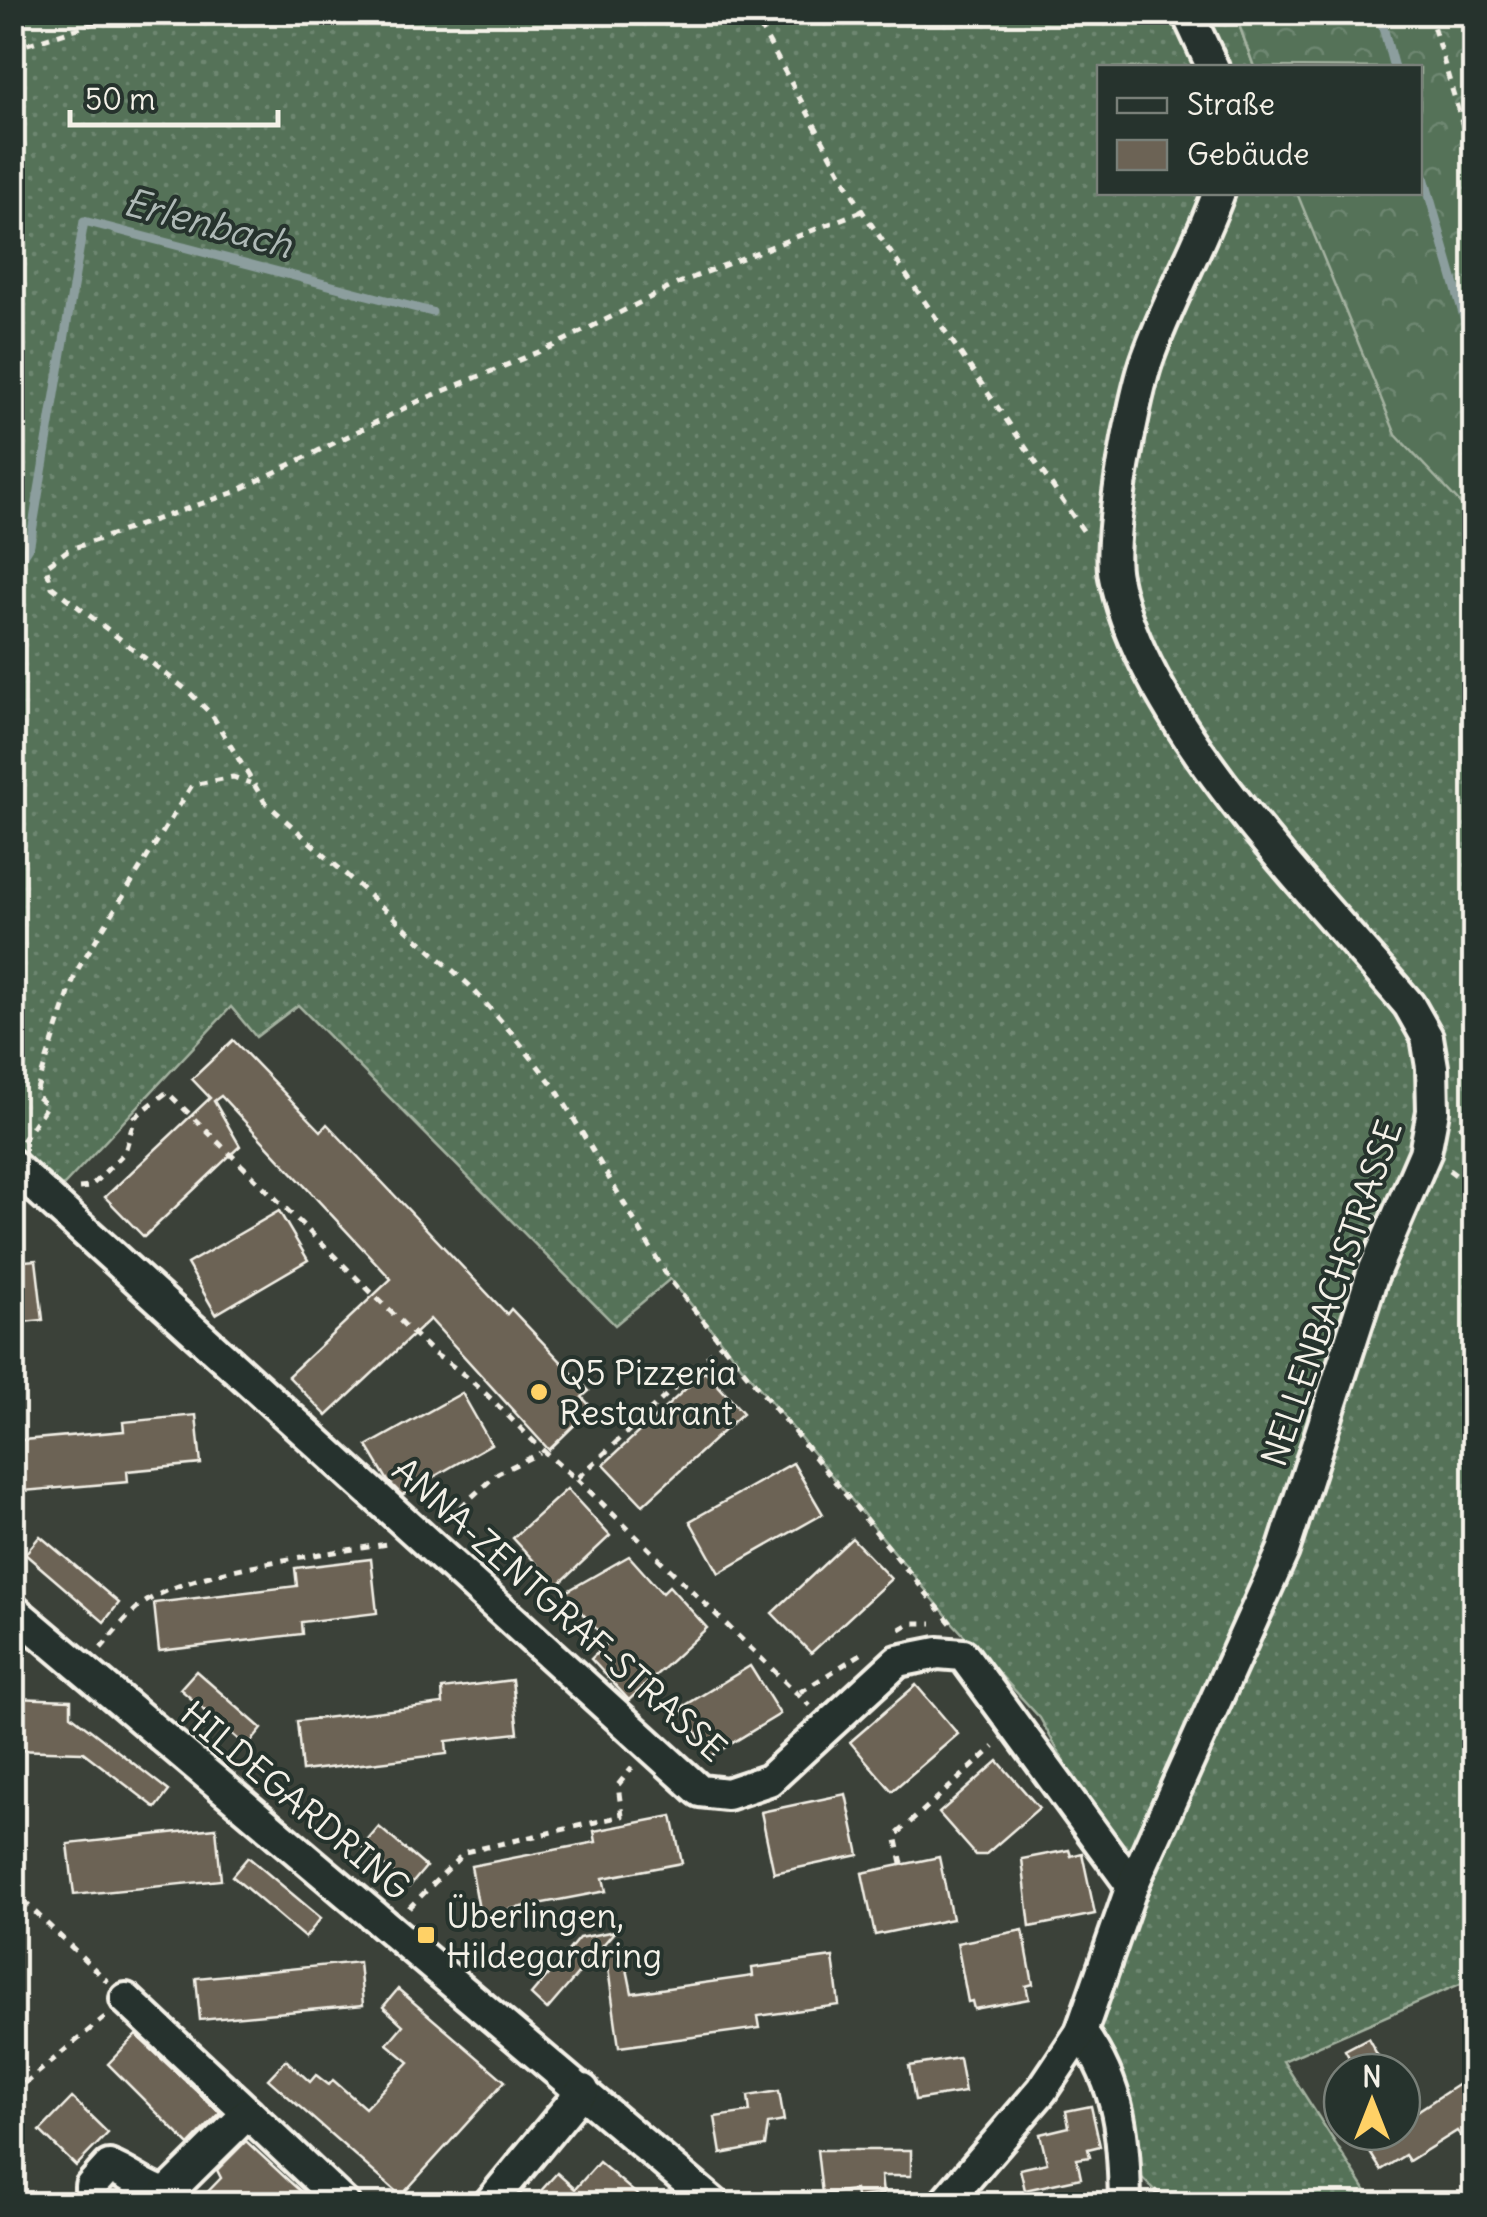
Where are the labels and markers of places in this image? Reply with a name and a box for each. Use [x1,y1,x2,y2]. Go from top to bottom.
place label: Q5 Pizzeria Restaurant [559,1350,737,1434]
marker: Q5 Pizzeria Restaurant [528,1381,550,1403]
place label: Überlingen, Hildegardring [446,1893,662,1977]
marker: Überlingen, Hildegardring [415,1924,437,1946]

